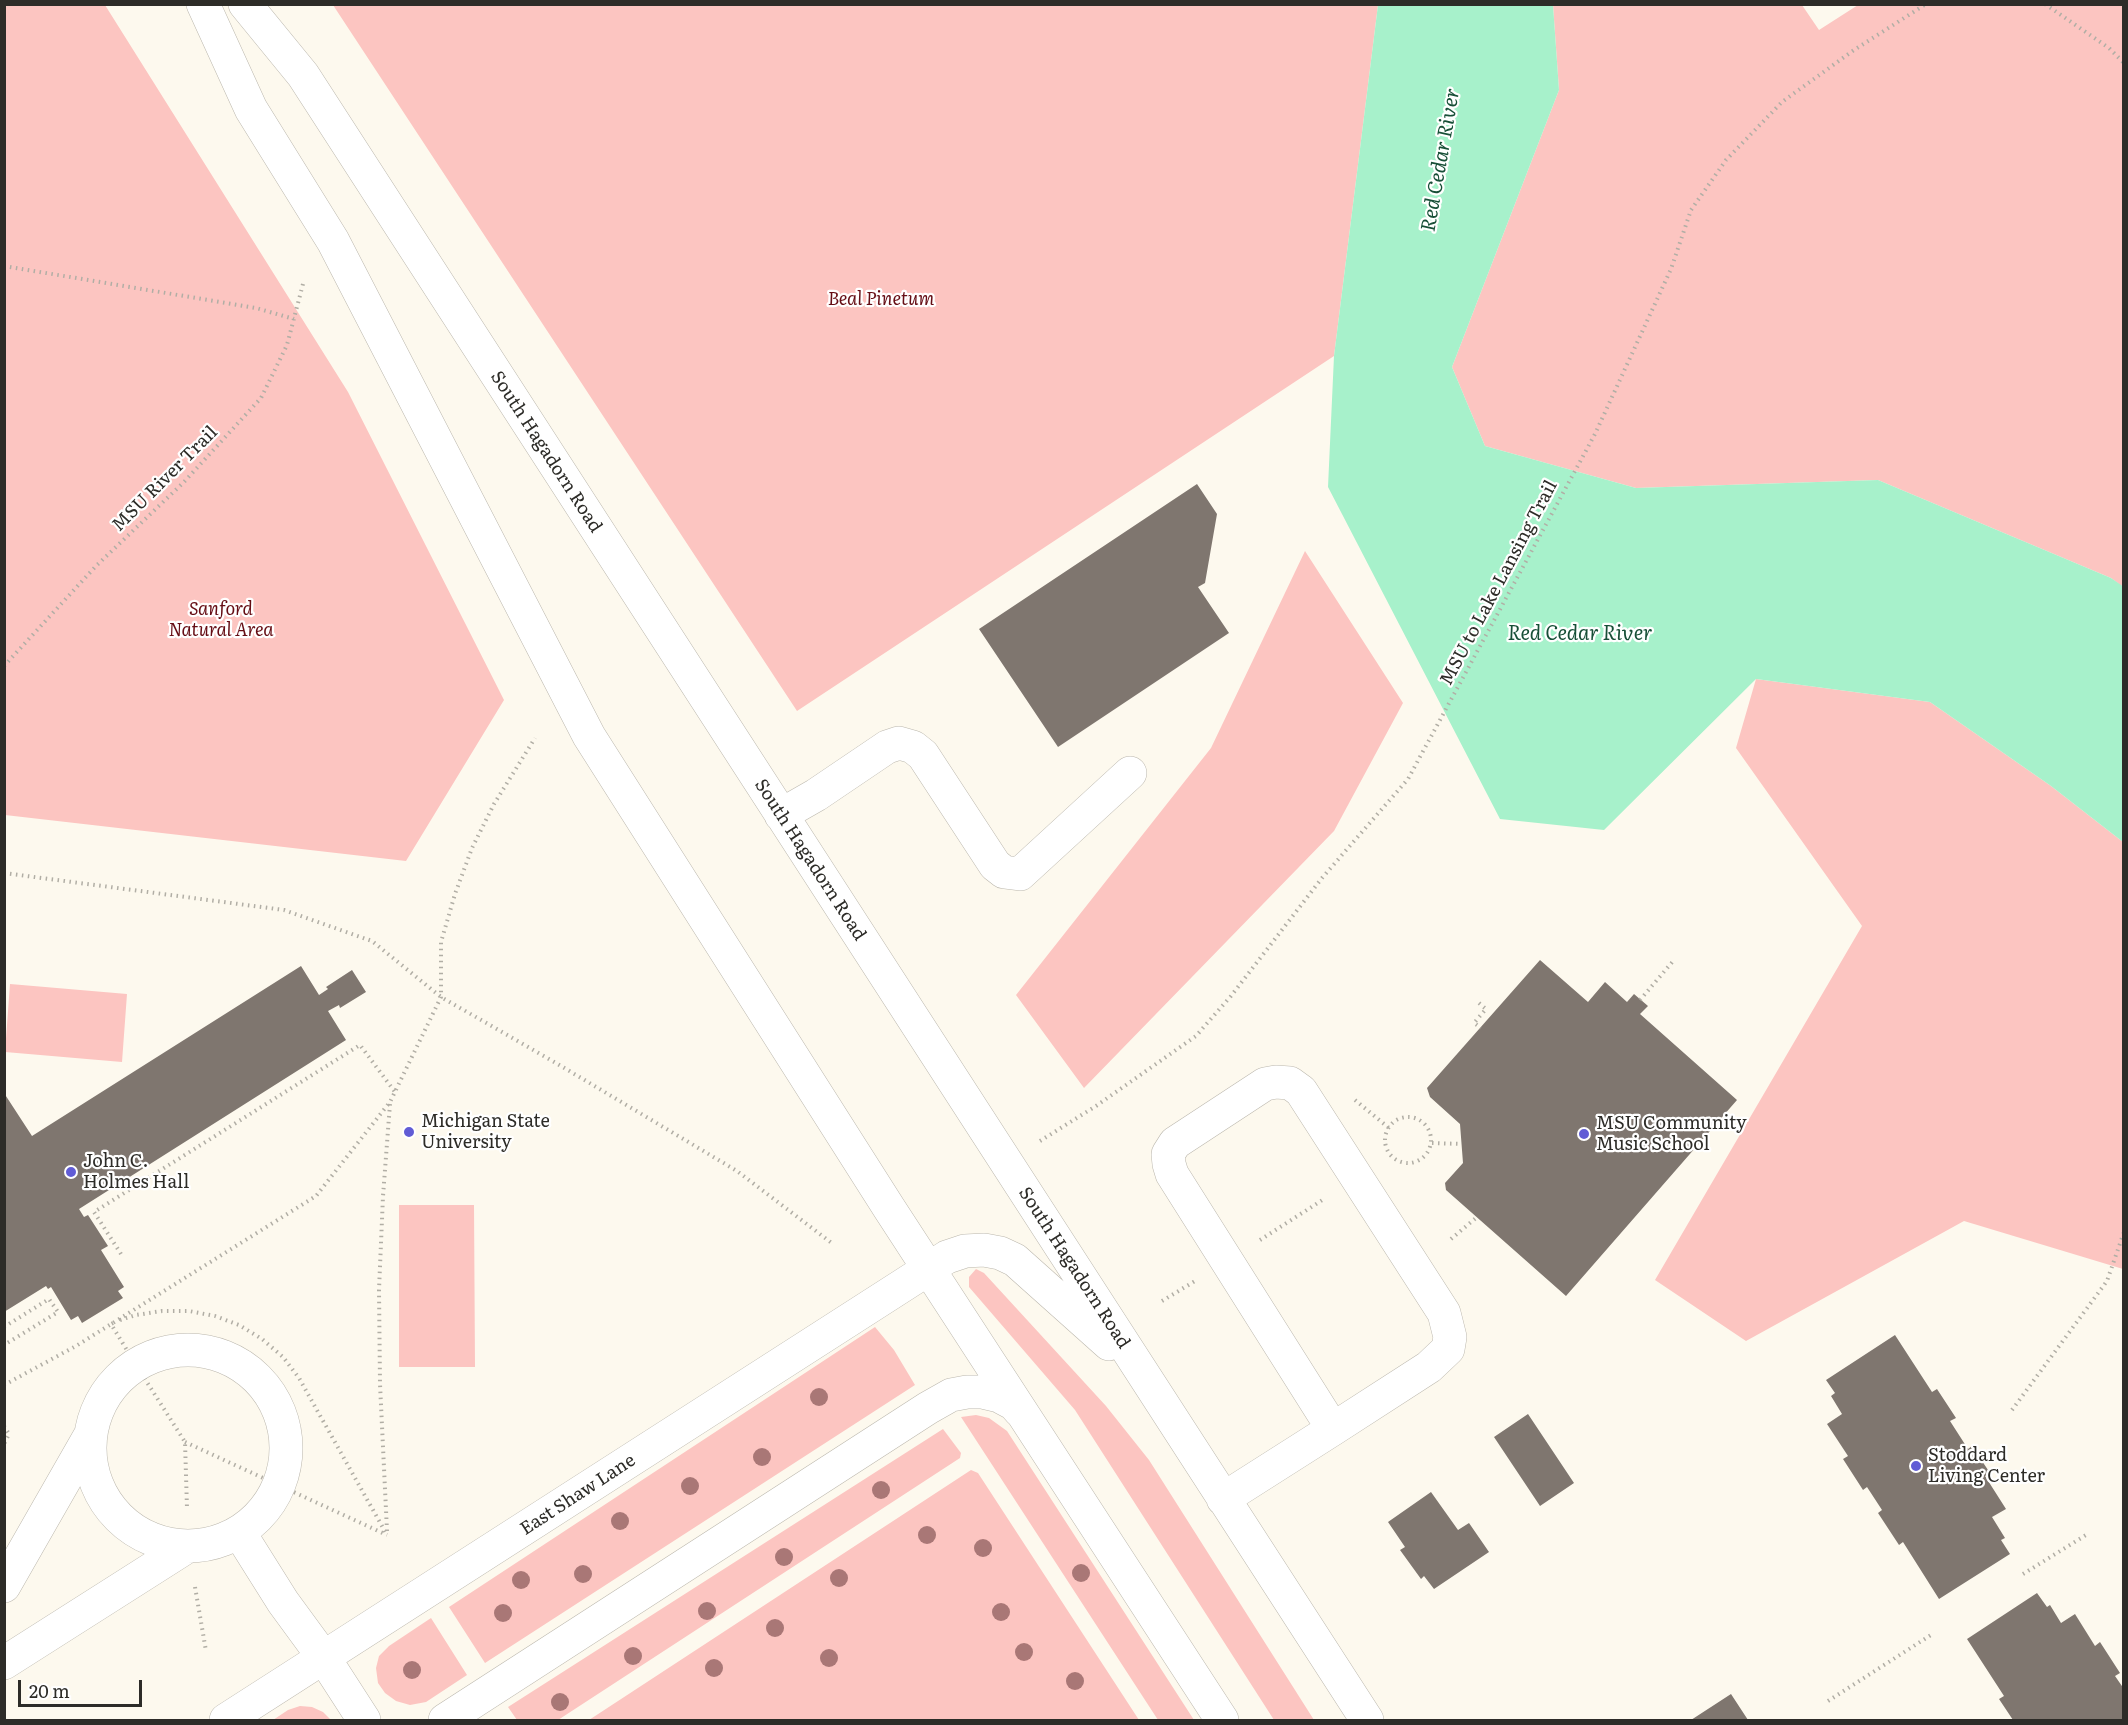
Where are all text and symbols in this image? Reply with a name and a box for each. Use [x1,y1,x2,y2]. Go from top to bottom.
water label: Red Cedar River [1417,86,1465,234]
park label: Beal Pinetum [828,289,934,311]
street label: South Hagadorn Road [486,367,606,537]
street label: MSU River Trail [108,422,222,536]
street label: MSU to Lake Lansing Trail [1436,477,1562,689]
park label: Sanford Natural Area [169,599,273,642]
water label: Red Cedar River [1507,622,1653,646]
street label: South Hagadorn Road [750,775,870,945]
place label: Michigan State University [421,1111,550,1154]
place label: MSU Community Music School [1596,1113,1747,1156]
marker: Michigan State University [402,1125,416,1139]
marker: MSU Community Music School [1577,1127,1591,1141]
place label: John C. Holmes Hall [83,1151,189,1194]
marker: John C. Holmes Hall [64,1165,78,1179]
street label: South Hagadorn Road [1014,1183,1134,1353]
place label: Stoddard Living Center [1928,1445,2045,1488]
street label: East Shaw Lane [516,1450,640,1540]
marker: Stoddard Living Center [1909,1459,1923,1473]
scale bar [21,1668,146,1706]
text: 20 m [29,1677,70,1704]

